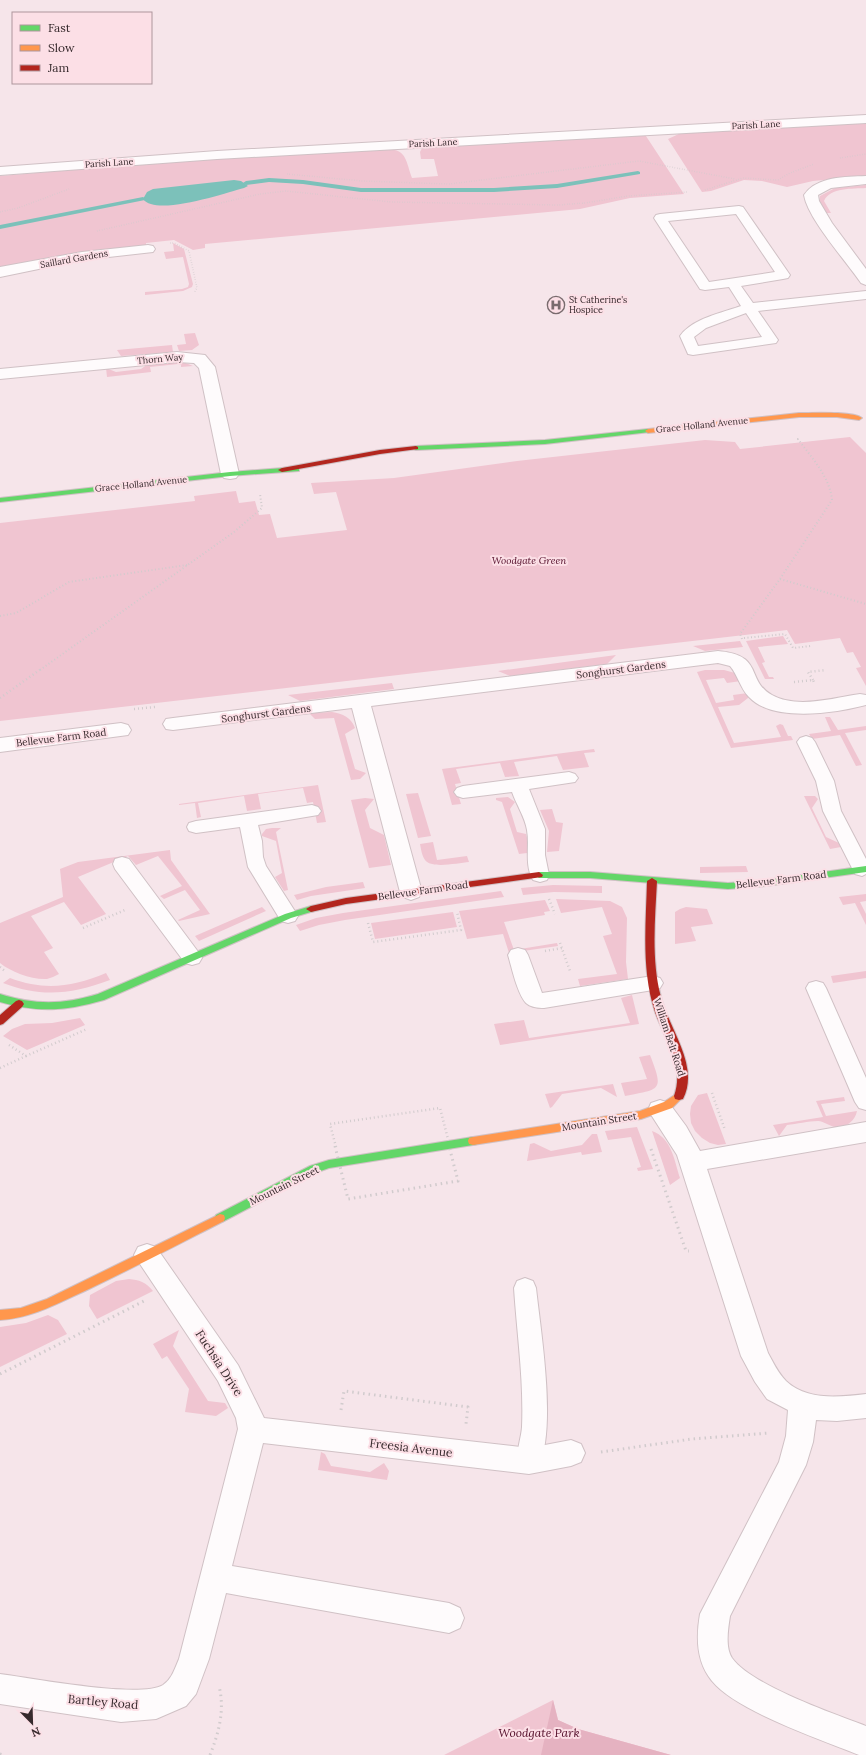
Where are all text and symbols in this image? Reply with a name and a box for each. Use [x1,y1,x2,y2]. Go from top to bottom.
legend [12,12,152,84]
text: Fast [48,20,71,35]
text: Slow [48,40,75,55]
text: Jam [47,60,69,75]
street label: Parish Lane [731,118,781,131]
street label: Parish Lane [408,136,458,149]
street label: Parish Lane [84,155,134,170]
street label: Saillard Gardens [39,247,109,270]
place label: St Catherine's Hospice [569,294,627,315]
hospital icon: St Catherine's Hospice [546,295,566,315]
street label: Thorn Way [137,351,184,366]
street label: Grace Holland Avenue [655,414,749,435]
street label: Grace Holland Avenue [94,473,188,494]
park label: Woodgate Green [492,554,567,567]
street label: Songhurst Gardens [576,658,667,681]
street label: Songhurst Gardens [221,702,312,725]
street label: Bellevue Farm Road [15,726,107,749]
street label: Bellevue Farm Road [735,868,827,891]
street label: Bellevue Farm Road [377,878,469,903]
street label: William Belt Road [651,996,688,1078]
street label: Mountain Street [561,1109,638,1134]
street label: Mountain Street [247,1163,321,1208]
street label: Fuchsia Drive [193,1327,247,1399]
street label: Freesia Avenue [369,1435,454,1460]
street label: Bartley Road [67,1691,139,1712]
north arrow [12,1703,52,1743]
text: N [29,1724,43,1741]
park label: Woodgate Park [498,1725,580,1740]

